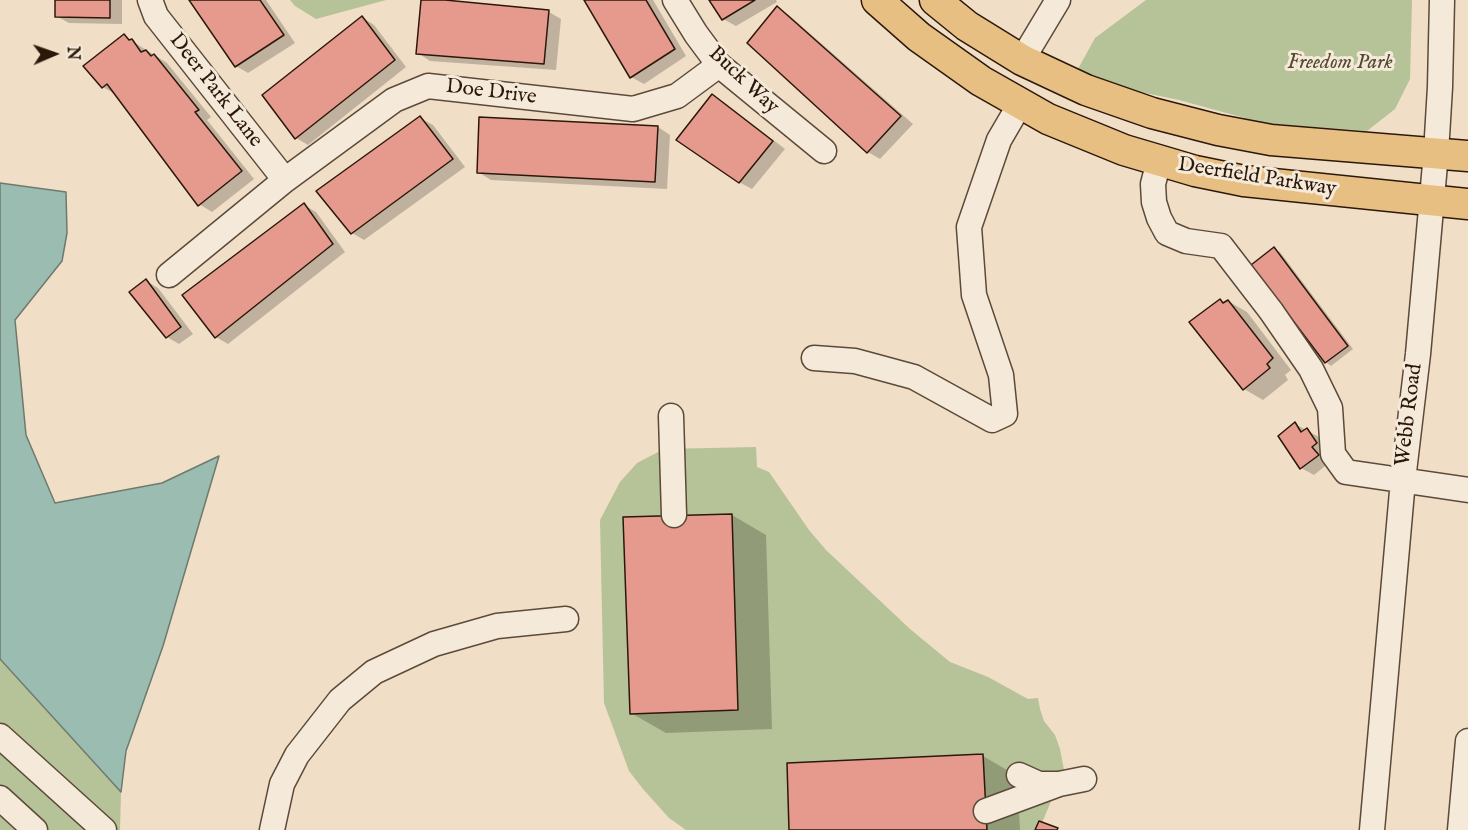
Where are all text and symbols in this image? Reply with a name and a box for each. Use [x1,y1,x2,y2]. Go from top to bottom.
north arrow [24,24,84,84]
street label: Deer Park Lane [163,29,267,153]
street label: Buck Way [702,42,784,120]
text: N [62,46,82,61]
park label: Freedom Park [1287,51,1393,77]
street label: Doe Drive [444,75,538,111]
street label: Deerfield Parkway [1176,153,1338,203]
street label: Webb Road [1391,362,1429,468]

